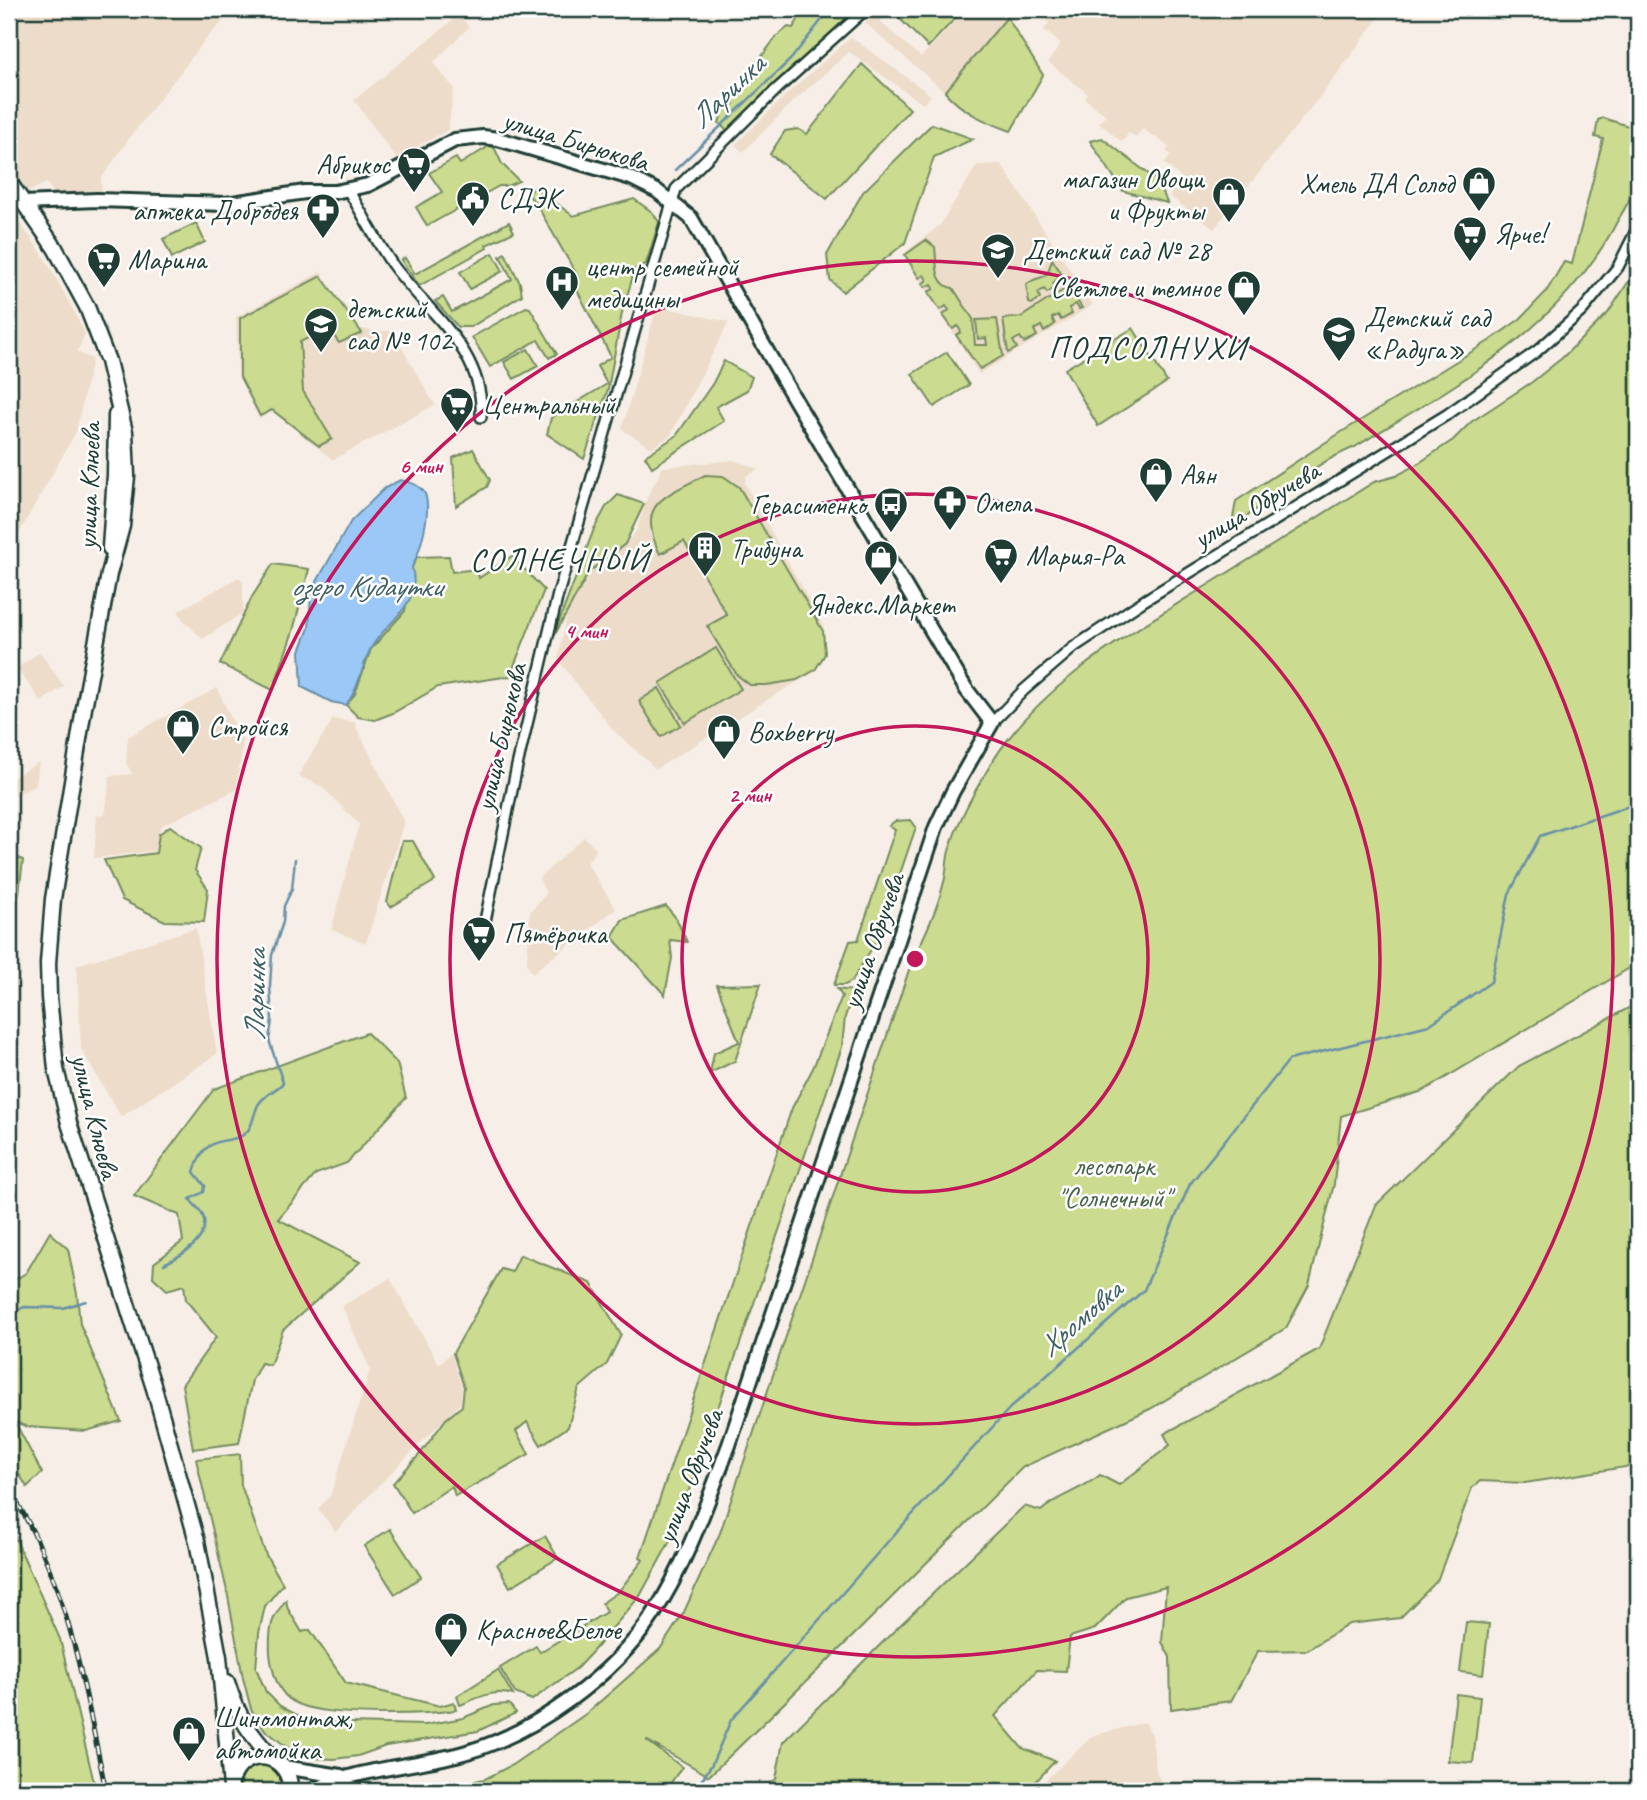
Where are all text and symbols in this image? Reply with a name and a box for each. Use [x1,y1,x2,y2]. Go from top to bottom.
water label: Ларинка [681,43,776,136]
street label: улица Бирюкова [497,101,655,180]
supermarket icon: Абрикос [395,145,433,194]
place label: Абрикос [316,147,392,182]
place label: магазин Овощи и Фрукты [1062,161,1206,228]
shop icon: Хмель ДА Солод [1460,164,1498,213]
place label: Хмель ДА Солод [1300,166,1457,201]
shop icon: магазин Овощи и Фрукты [1210,175,1248,224]
public building icon: СДЭК [454,179,492,228]
place label: СДЭК [498,181,565,216]
pharmacy icon: аптека Добродея [304,191,342,240]
place label: аптека Добродея [132,193,299,228]
supermarket icon: Ярче! [1451,214,1489,263]
place label: Ярче! [1494,216,1551,251]
school or university icon: Детский сад № 28 [979,231,1017,280]
place label: Детский сад № 28 [1023,233,1213,268]
supermarket icon: Марина [85,240,123,289]
place label: Марина [128,242,208,277]
place label: центр семейной медицины [586,249,739,316]
hospital icon: центр семейной медицины [543,263,581,312]
shop icon: Светлое и темное [1225,268,1263,317]
place label: Светлое и темное [1051,270,1222,305]
place label: детский сад № 102 [346,291,454,358]
place label: Детский сад «Радуга» [1364,300,1493,367]
school or university icon: детский сад № 102 [302,305,340,354]
school or university icon: Детский сад «Радуга» [1320,314,1358,363]
district label: ПОДСОЛНУХИ [1048,327,1250,368]
supermarket icon: Центральный [438,385,476,434]
place label: Центральный [482,387,617,422]
street label: улица Клюева [69,419,108,552]
street label: улица Обручева [1185,452,1328,557]
text: 6 мин [399,453,444,479]
shop icon: Аян [1137,455,1175,504]
place label: Аян [1180,457,1217,492]
pharmacy icon: Омела [931,483,969,532]
bus stop icon: Герасименко [872,485,910,534]
place label: Омела [974,485,1033,520]
place label: Герасименко [751,487,869,522]
building icon: Трибуна [686,529,724,578]
place label: Трибуна [730,531,804,566]
supermarket icon: Мария-Ра [982,536,1020,585]
shop icon: Яндекс.Маркет [862,538,900,587]
place label: Мария-Ра [1026,538,1126,573]
district label: СОЛНЕЧНЫЙ [470,539,653,580]
water label: озеро Кудаутки [290,567,446,605]
place label: Яндекс.Маркет [807,587,957,622]
text: 4 мин [565,618,609,644]
street label: улица Бирюкова [466,658,535,816]
shop icon: Стройся [164,707,202,756]
place label: Стройся [208,709,288,744]
shop icon: Boxberry [705,712,743,761]
place label: Boxberry [748,714,835,749]
text: 2 мин [729,782,773,808]
street label: улица Обручева [832,866,913,1016]
supermarket icon: Пятёрочка [460,914,498,963]
place label: Пятёрочка [504,916,608,951]
water label: Ларинка [235,946,275,1041]
centre of rings [903,947,927,971]
street label: улица Клюева [63,1048,129,1185]
park label: лесопарк "Солнечный" [1058,1148,1176,1215]
water label: Хромовка [1030,1269,1132,1365]
street label: улица Обручева [647,1402,732,1550]
shop icon: Красное&Белое [432,1610,470,1659]
place label: Красное&Белое [476,1612,623,1647]
place label: Шиномонтаж, автомойка [214,1700,353,1767]
shop icon: Шиномонтаж, автомойка [170,1714,208,1763]

